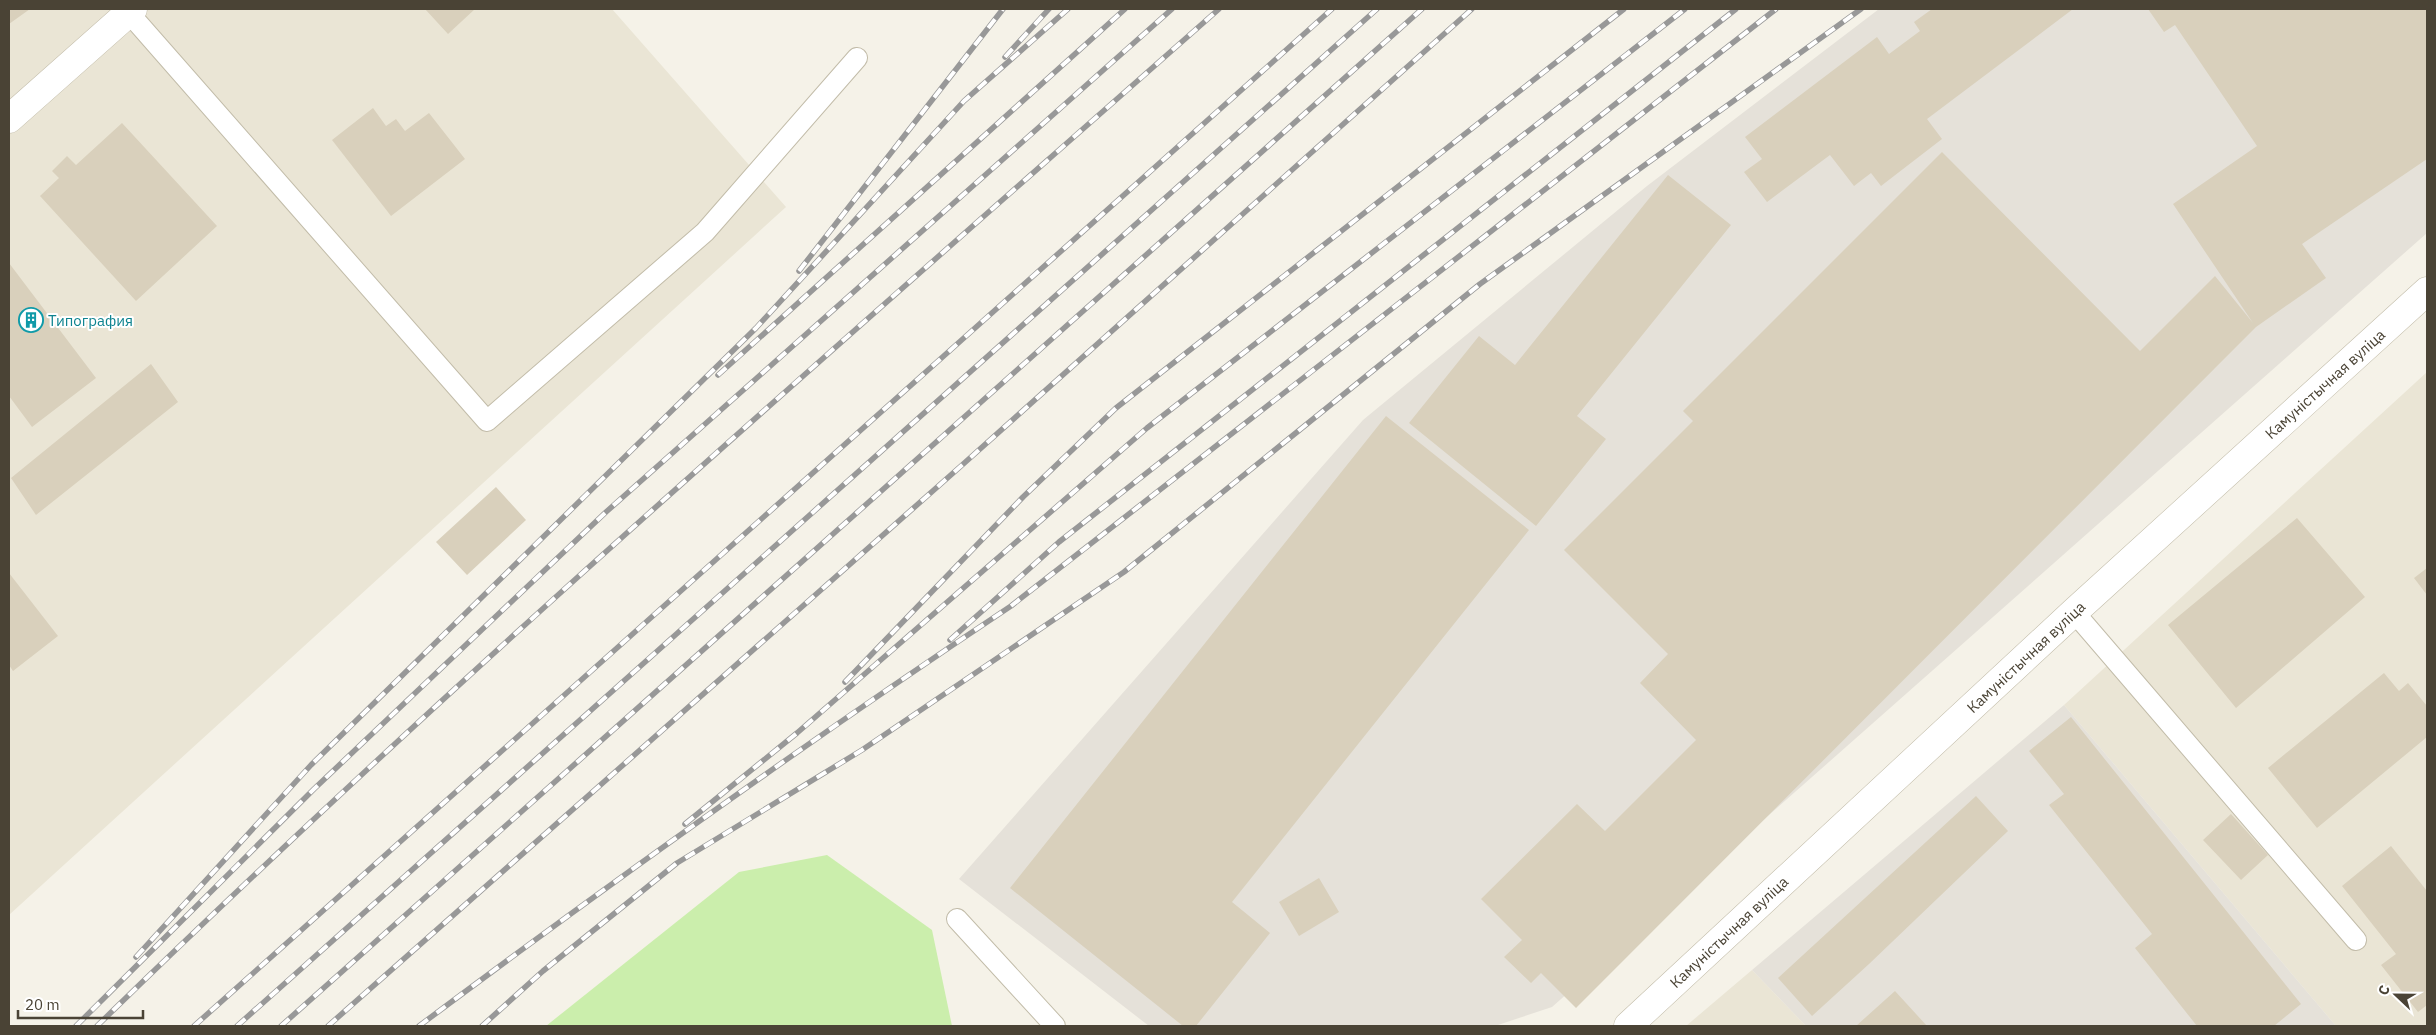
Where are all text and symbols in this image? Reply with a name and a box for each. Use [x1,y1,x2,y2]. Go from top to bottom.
building icon: Типография [18,307,44,333]
place label: Типография [48,311,133,330]
street label: Камуністычная вуліца [2261,325,2389,443]
street label: Камуністычная вуліца [1963,597,2089,717]
street label: Камуністычная вуліца [1666,872,1792,992]
north arrow [2371,970,2421,1020]
text: С [2374,983,2394,998]
scale bar [18,988,142,1020]
text: 20 m [25,995,60,1014]

